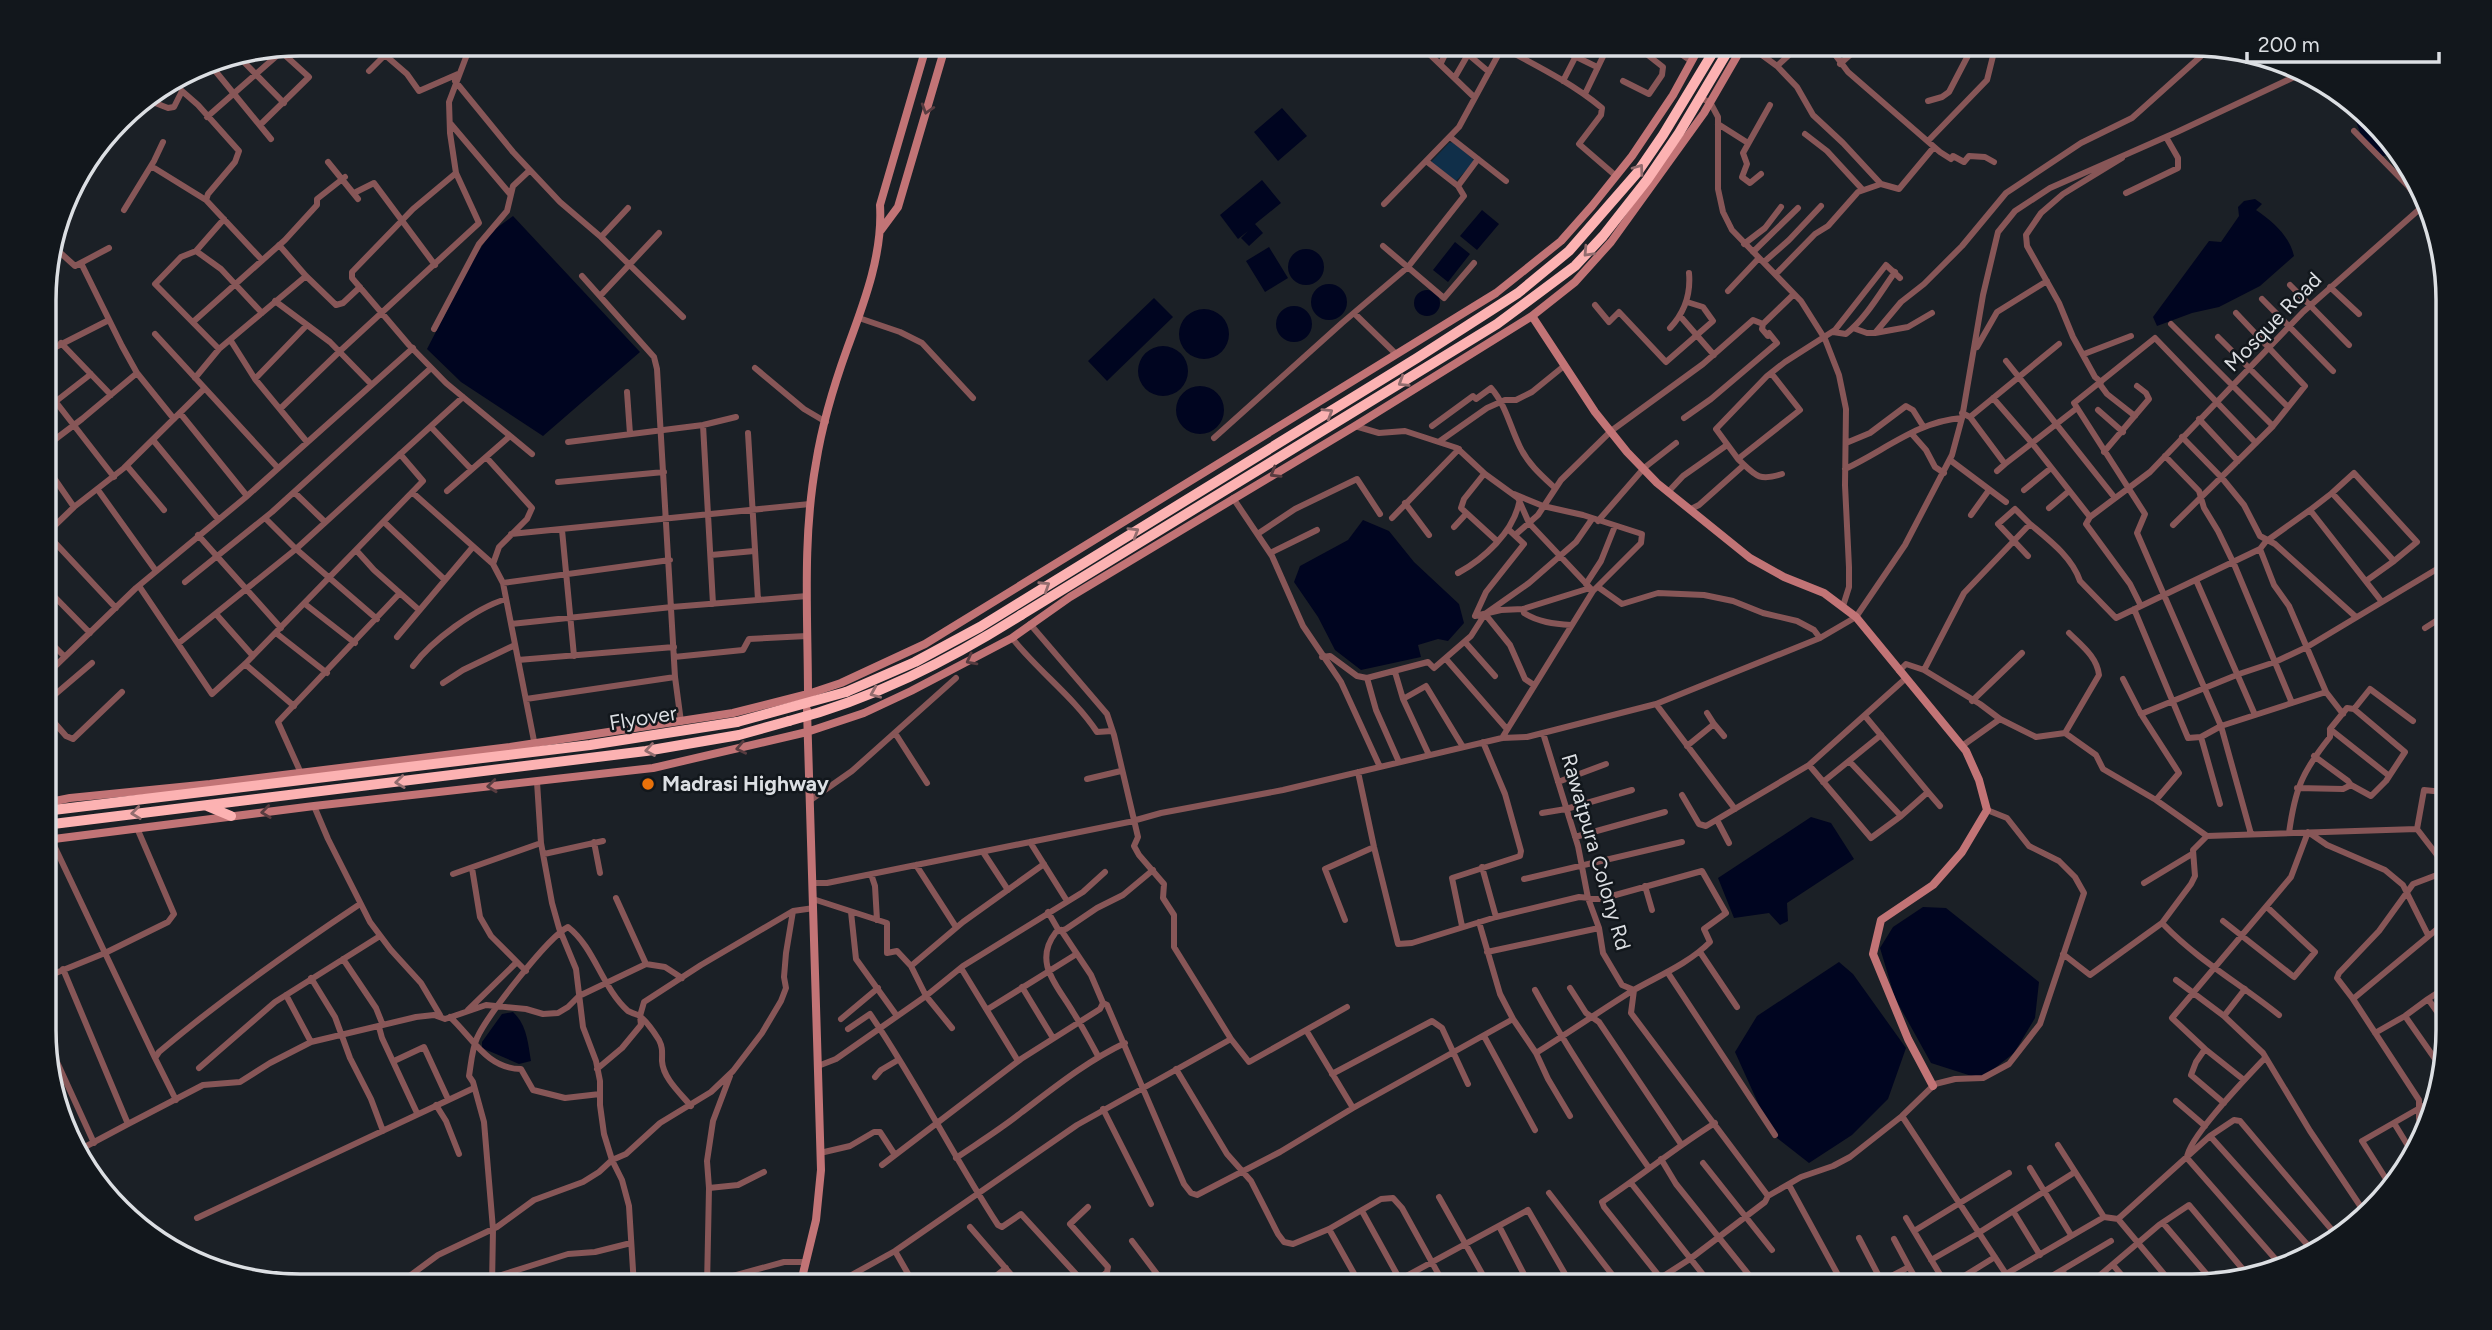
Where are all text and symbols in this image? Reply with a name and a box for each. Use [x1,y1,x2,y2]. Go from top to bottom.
scale bar [2247,21,2440,65]
text: 200 m [2258,32,2320,57]
one-way arrow [920,103,935,115]
one-way arrow [1631,164,1643,177]
one-way arrow [1584,244,1596,257]
street label: Mosque Road [2219,267,2326,377]
one-way arrow [1397,374,1410,387]
one-way arrow [1320,408,1333,421]
one-way arrow [1270,465,1283,478]
one-way arrow [1126,527,1139,540]
one-way arrow [1038,581,1051,594]
one-way arrow [966,651,979,665]
one-way arrow [869,685,882,699]
street label: Flyover [607,700,678,735]
one-way arrow [735,740,747,755]
one-way arrow [645,742,656,757]
street label: Rawatpura Colony Rd [1556,751,1636,953]
place label: Madrasi Highway [662,771,830,796]
one-way arrow [395,775,406,790]
marker: Madrasi Highway [640,776,656,792]
one-way arrow [486,779,498,794]
one-way arrow [260,804,272,819]
one-way arrow [131,806,142,821]

